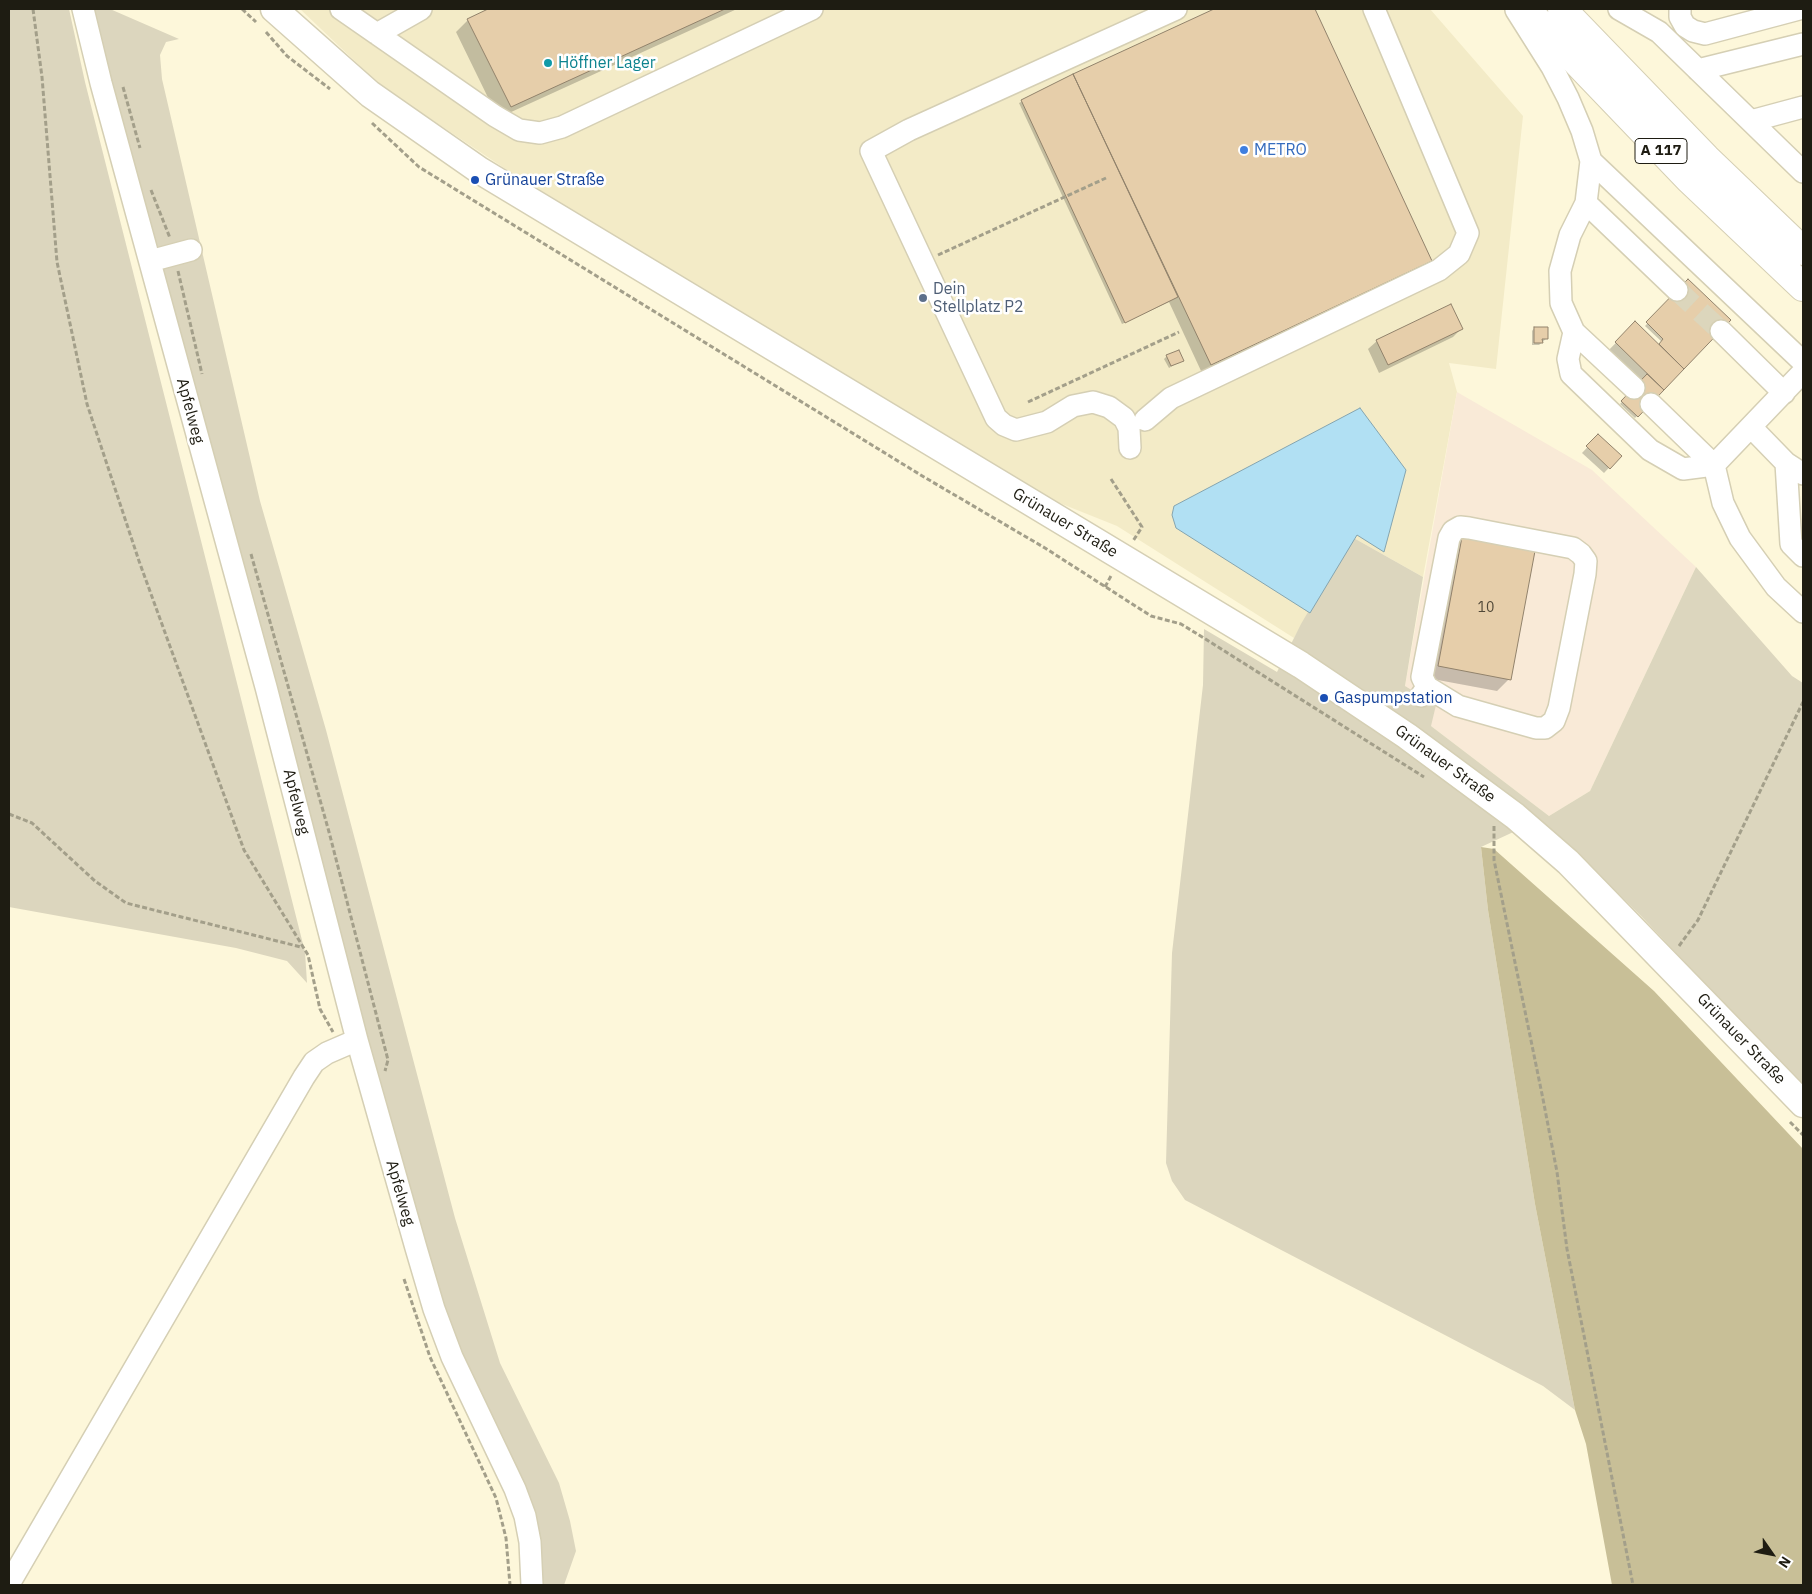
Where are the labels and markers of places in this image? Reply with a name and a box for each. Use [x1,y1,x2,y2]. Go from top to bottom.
place label: Höffner Lager [558,53,656,73]
marker: Höffner Lager [542,57,554,69]
place label: METRO [1254,140,1307,160]
marker: METRO [1238,144,1250,156]
place label: Grünauer Straße [485,170,605,190]
marker: Grünauer Straße [469,174,481,186]
place label: Dein Stellplatz P2 [933,279,1024,317]
marker: Dein Stellplatz P2 [917,292,929,304]
place label: Gaspumpstation [1334,688,1453,708]
marker: Gaspumpstation [1318,692,1330,704]

